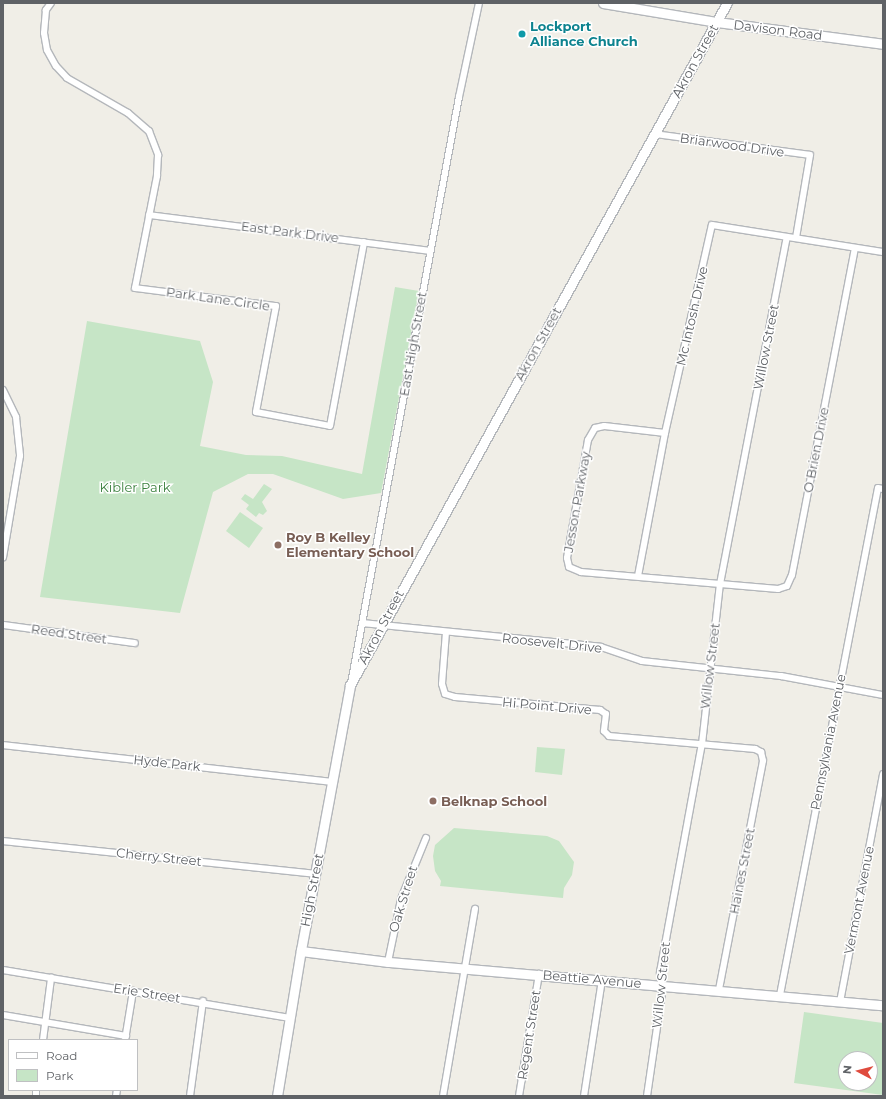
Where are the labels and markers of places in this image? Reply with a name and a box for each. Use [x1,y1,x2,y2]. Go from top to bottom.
place label: Lockport Alliance Church [530,19,638,50]
marker: Lockport Alliance Church [517,29,527,39]
place label: Roy B Kelley Elementary School [286,530,414,561]
marker: Roy B Kelley Elementary School [273,540,283,550]
place label: Belknap School [441,793,547,809]
marker: Belknap School [428,796,438,806]

